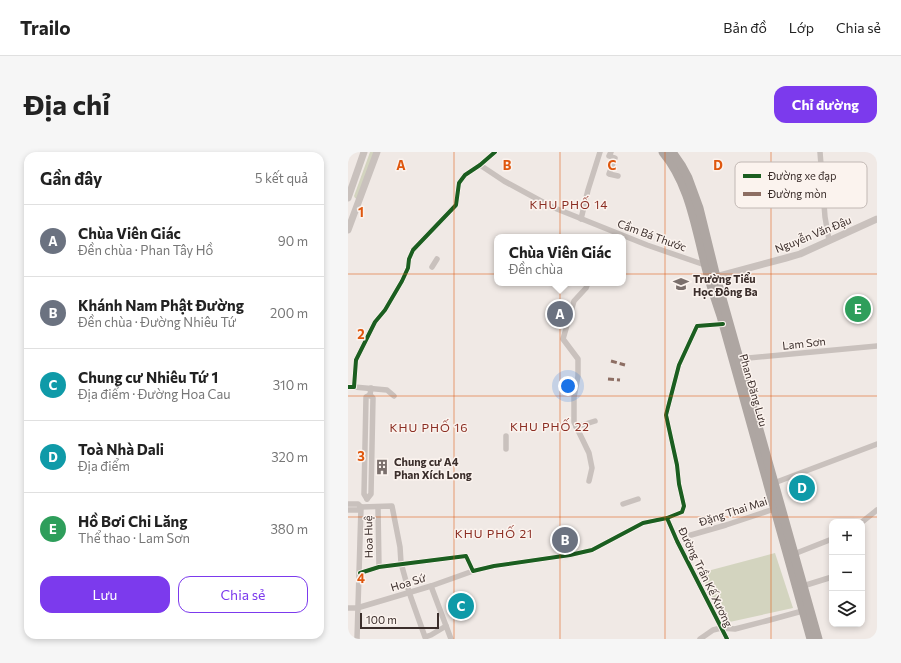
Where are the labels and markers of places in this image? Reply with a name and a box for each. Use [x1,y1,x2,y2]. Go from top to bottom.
place label: Trường Tiểu Học Đông Ba [693,272,758,299]
school or university icon: Trường Tiểu Học Đông Ba [672,275,690,293]
pin: E [845,294,871,324]
pin: A [547,299,573,329]
place label: Chung cư A4 Phan Xích Long [394,455,472,481]
building icon: Chung cư A4 Phan Xích Long [373,458,391,476]
pin: D [789,473,815,503]
pin: B [552,525,578,555]
pin: C [448,591,474,621]

